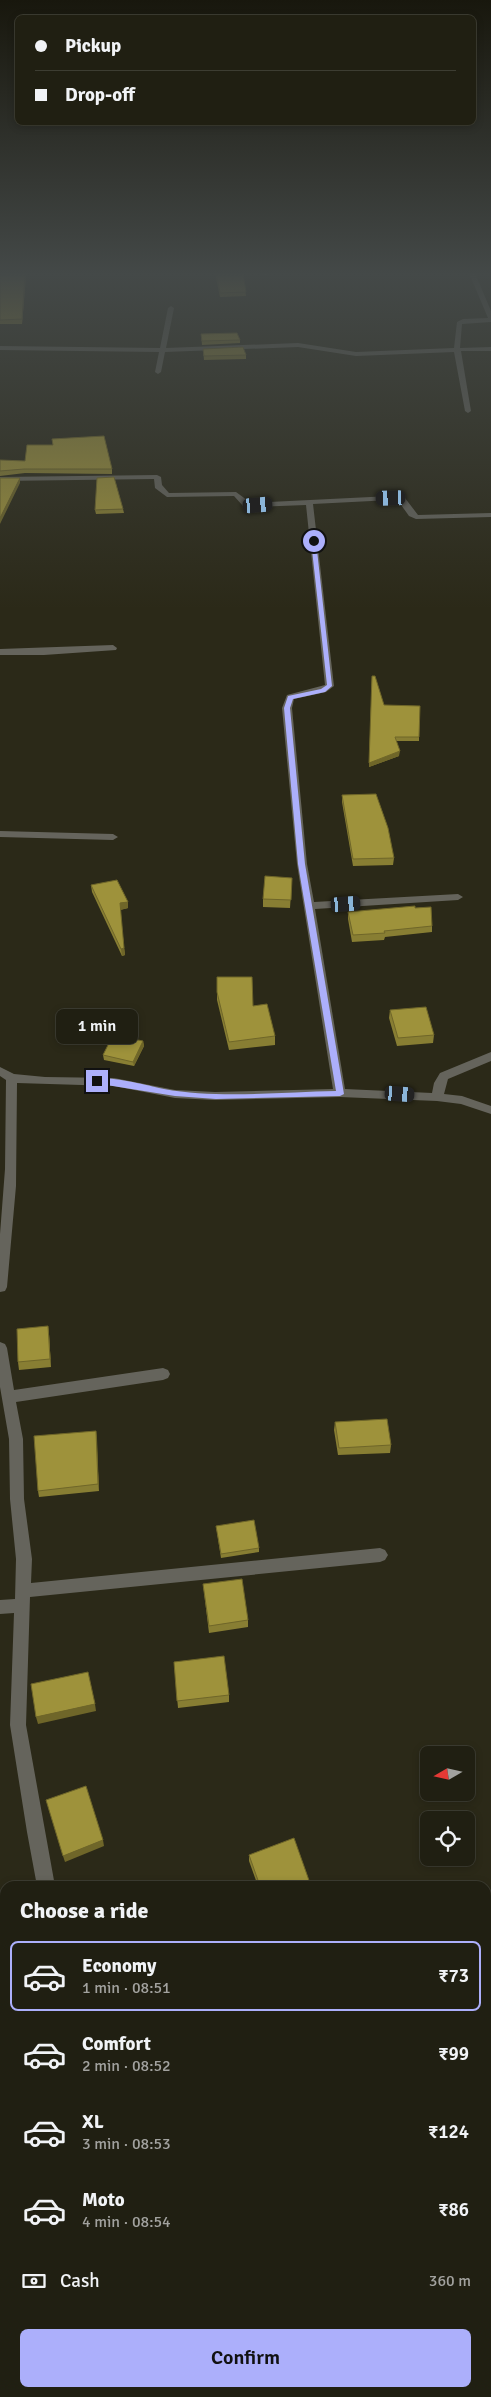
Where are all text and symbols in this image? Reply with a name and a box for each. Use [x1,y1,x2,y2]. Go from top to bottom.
text: Pickup [65,34,121,58]
text: Drop-off [65,83,135,107]
car [375,490,406,506]
car [242,496,273,514]
route start [303,530,325,552]
car [330,895,361,913]
callout: 1 min [56,1008,138,1044]
text: 1 min [78,1016,116,1036]
route end [86,1070,108,1092]
car [384,1085,415,1103]
north arrow [420,1746,475,1801]
map controls [420,1746,475,1866]
button: locate [420,1811,475,1866]
text: Choose a ride [20,1897,148,1924]
icon: car [22,1954,67,1999]
text: Economy [82,1954,156,1978]
text: ₹73 [438,1964,469,1988]
text: 1 min · 08:51 [82,1978,171,1998]
icon: car [22,2032,67,2077]
text: Comfort [82,2032,151,2056]
text: ₹99 [438,2042,469,2066]
text: 2 min · 08:52 [82,2056,171,2076]
icon: car [22,2110,67,2155]
text: XL [82,2110,104,2134]
text: ₹124 [428,2120,469,2144]
text: 3 min · 08:53 [82,2134,171,2154]
icon: car [22,2188,67,2233]
text: Moto [82,2188,125,2212]
text: ₹86 [438,2198,469,2222]
text: 4 min · 08:54 [82,2212,171,2232]
icon: cash [20,2267,48,2295]
text: Cash [60,2269,100,2293]
text: 360 m [429,2271,471,2291]
button: Confirm [20,2329,471,2387]

